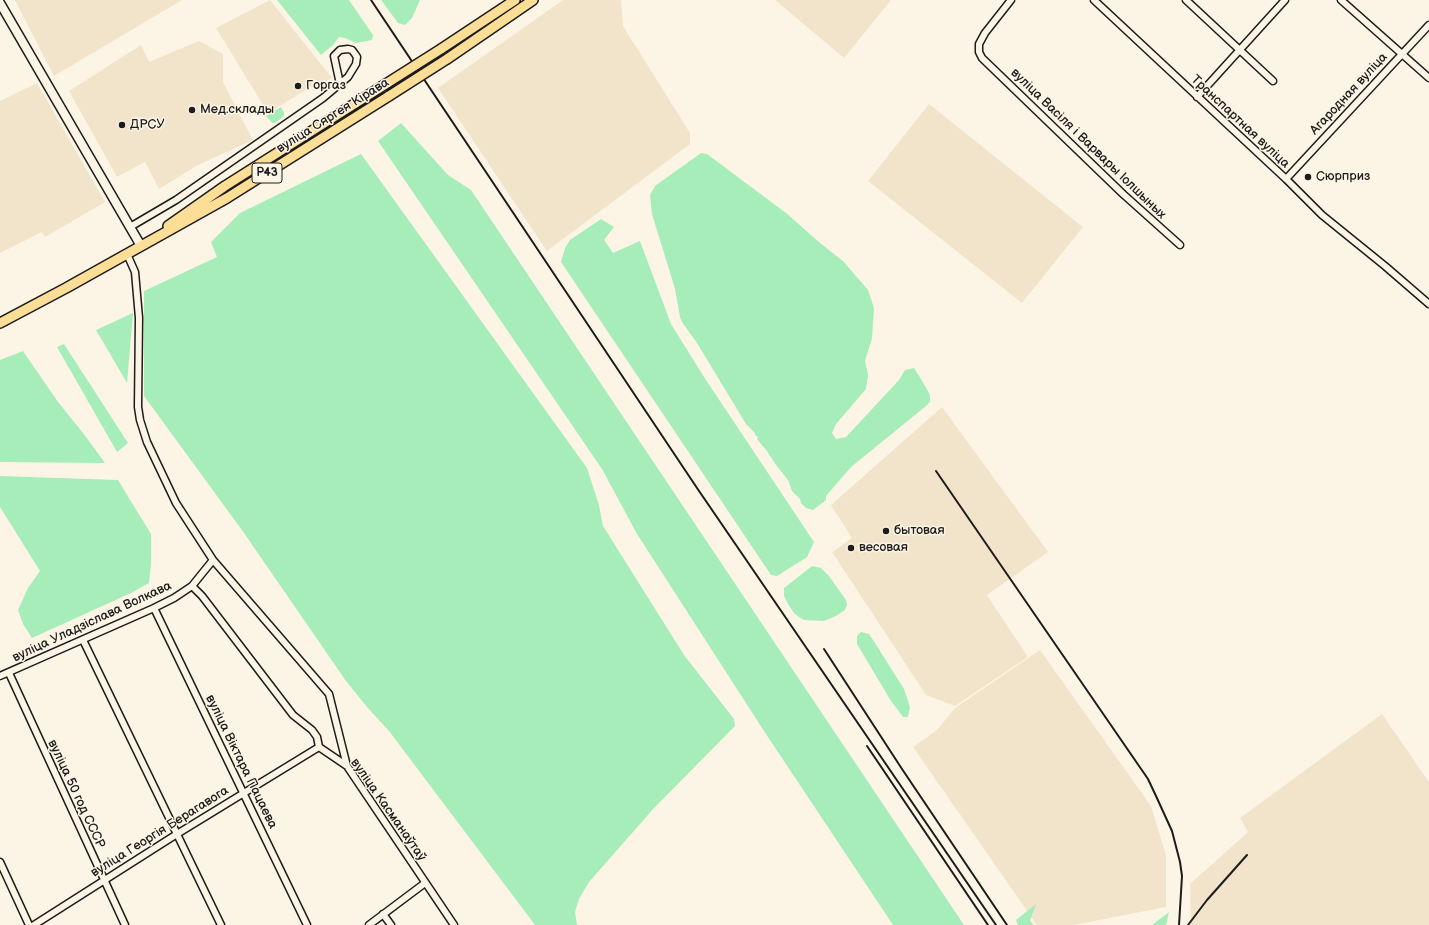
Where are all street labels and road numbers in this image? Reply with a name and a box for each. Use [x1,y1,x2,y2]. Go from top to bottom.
street label: Агародная вуліца [1307,50,1391,138]
street label: вуліца Васіля і Варвары Іолшыных [1007,65,1169,223]
street label: Транспартная вуліца [1187,72,1293,172]
street label: вуліца Сяргея Кірава [274,75,392,157]
road number: Р43 [252,163,282,183]
street label: вуліца Уладзіслава Волкава [10,578,174,666]
street label: вуліца Віктара Пацаева [202,692,280,832]
street label: вуліца 50 год СССР [44,737,108,851]
street label: вуліца Касманаўтаў [347,756,429,864]
street label: вуліца Георгія Берагавога [88,783,232,881]

